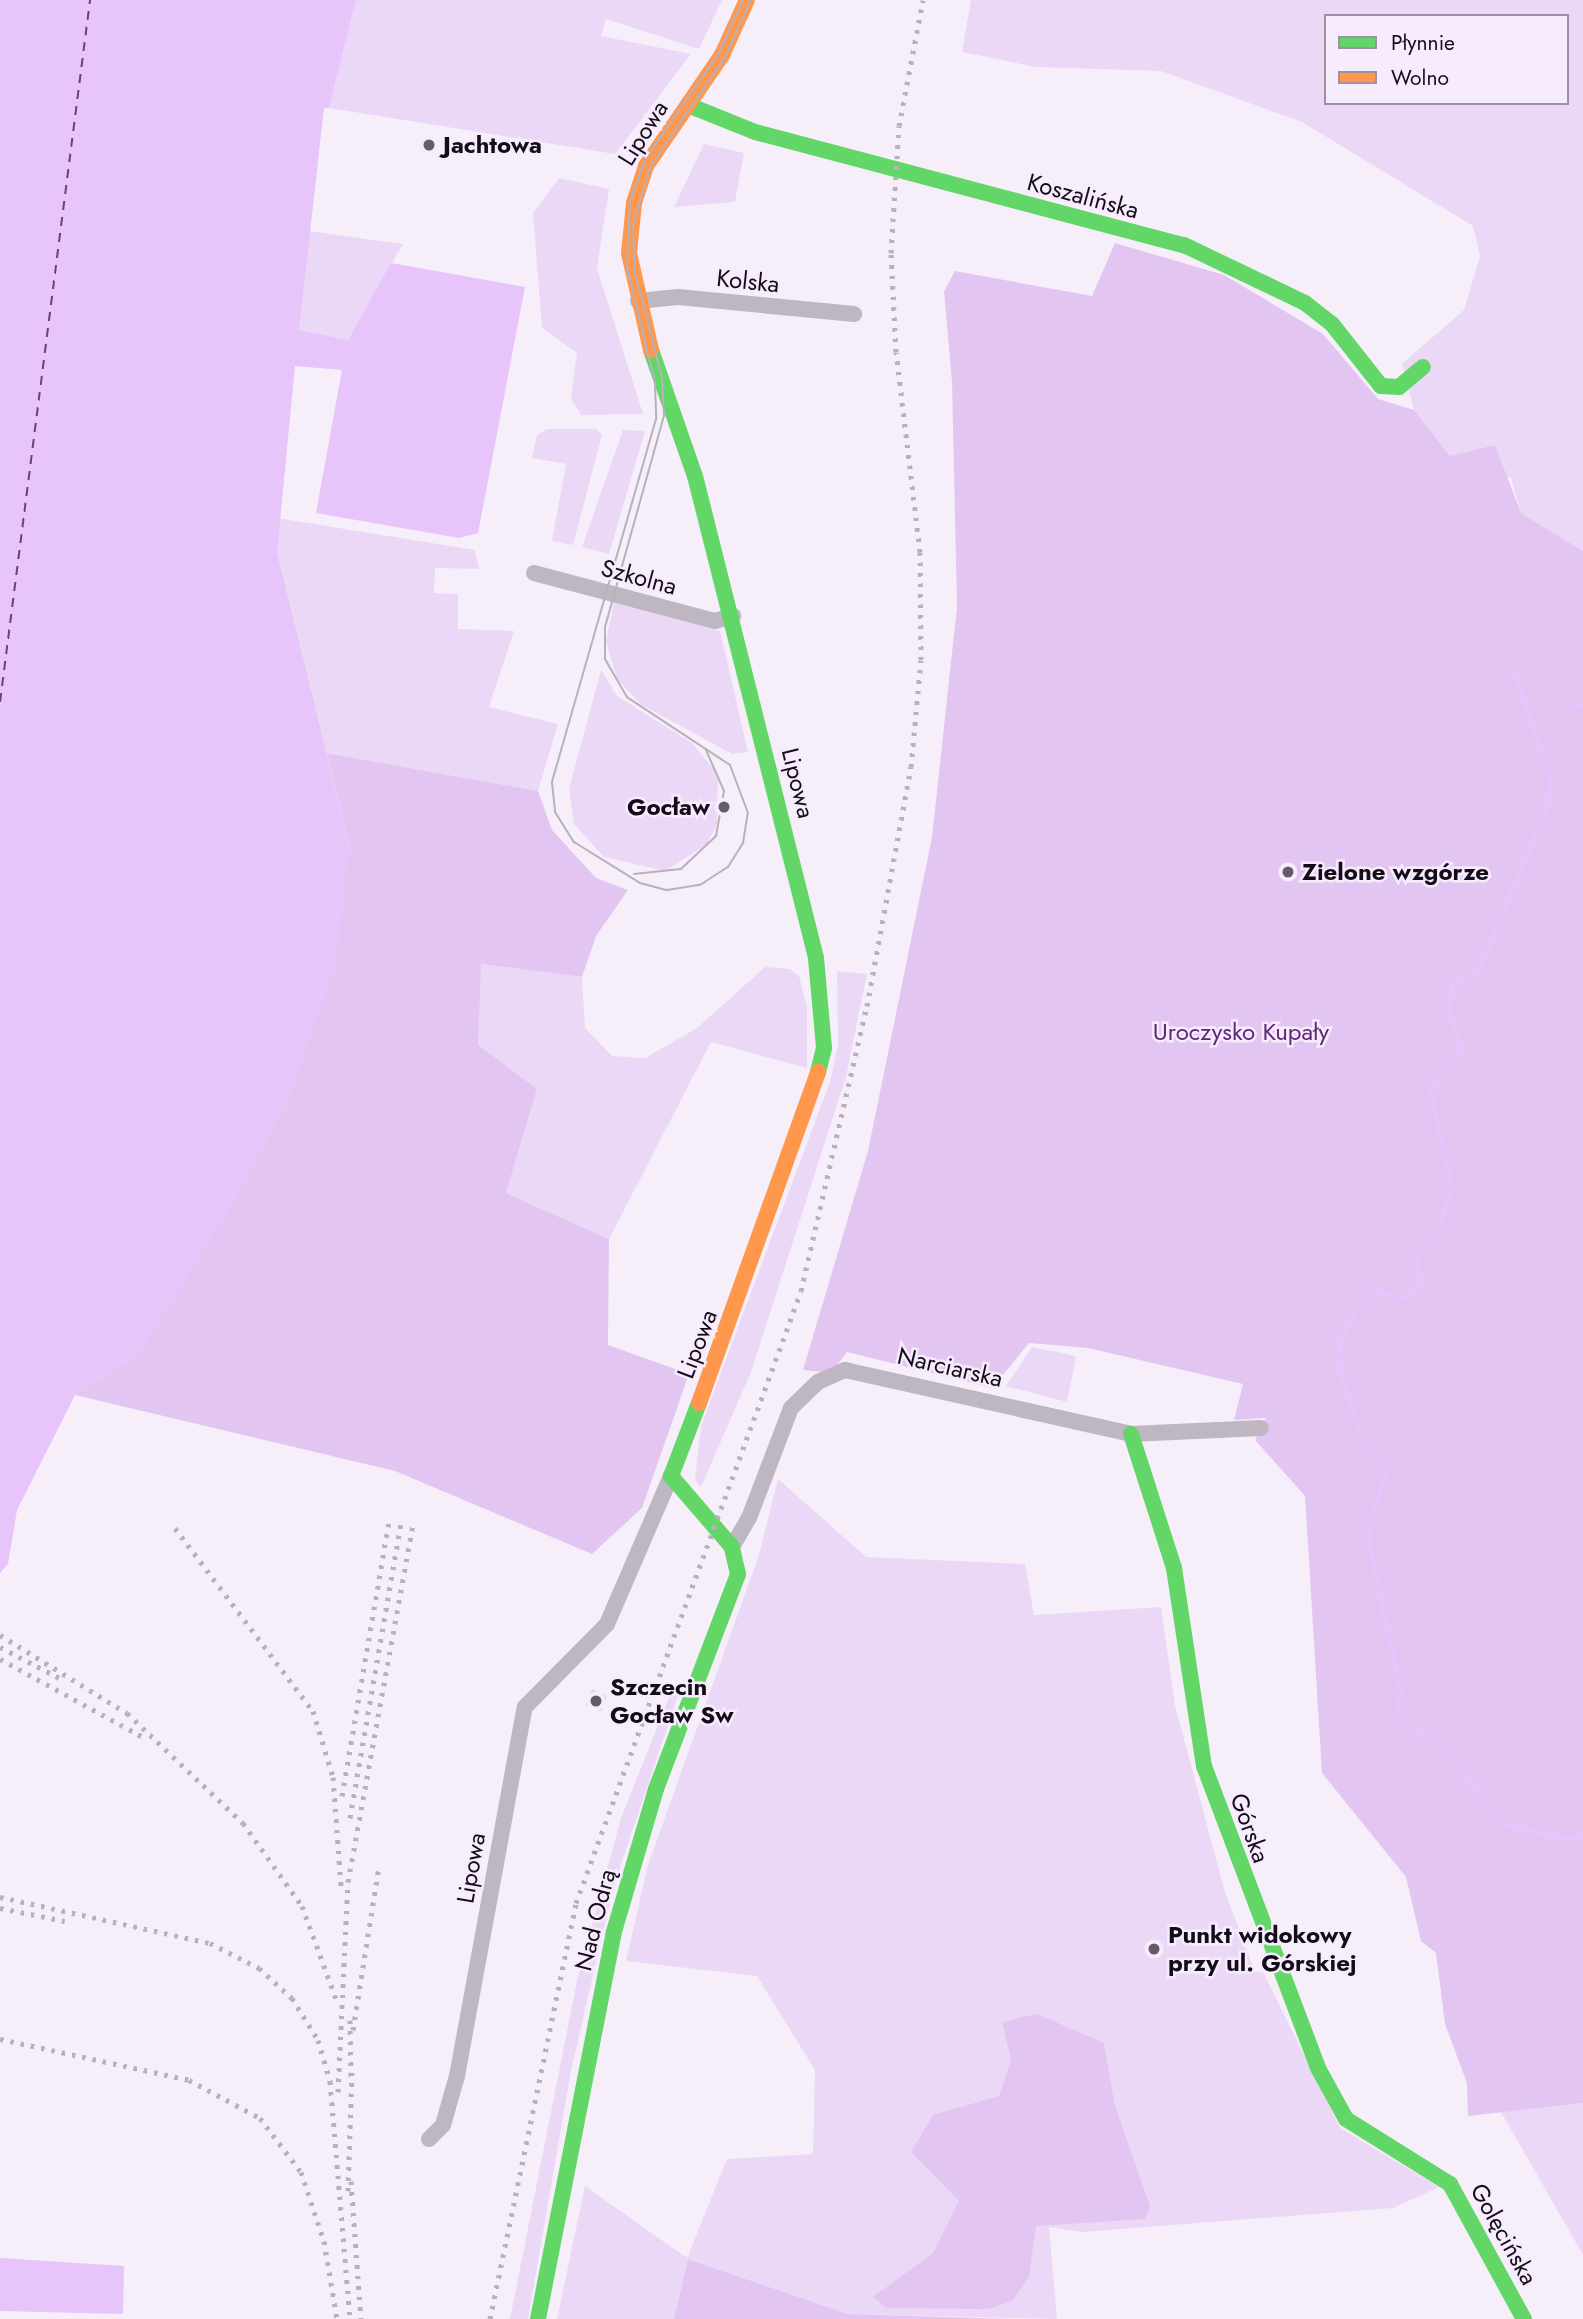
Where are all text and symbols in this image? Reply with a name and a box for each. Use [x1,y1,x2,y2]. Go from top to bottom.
legend [1324,14,1569,105]
text: Płynnie [1391,28,1455,58]
text: Wolno [1391,63,1449,93]
street label: Lipowa [612,95,674,171]
place label: Jachtowa [443,131,542,159]
marker: Jachtowa [421,137,437,153]
street label: Koszalińska [1024,167,1142,225]
street label: Kolska [715,263,781,299]
street label: Szkolna [598,553,680,601]
street label: Lipowa [775,745,821,821]
place label: Gocław [627,793,710,821]
marker: Gocław [716,799,732,815]
place label: Zielone wzgórze [1302,858,1489,886]
marker: Zielone wzgórze [1280,864,1296,880]
park label: Uroczysko Kupały [1153,1018,1329,1046]
street label: Lipowa [671,1306,723,1382]
street label: Narciarska [894,1341,1006,1393]
place label: Szczecin Gocław Sw [610,1673,734,1729]
marker: Szczecin Gocław Sw [588,1693,604,1709]
street label: Górska [1224,1789,1276,1867]
street label: Lipowa [451,1830,491,1906]
street label: Nad Odrą [569,1866,621,1974]
place label: Punkt widokowy przy ul. Górskiej [1168,1921,1356,1977]
marker: Punkt widokowy przy ul. Górskiej [1146,1941,1162,1957]
street label: Golęcińska [1464,2178,1544,2290]

